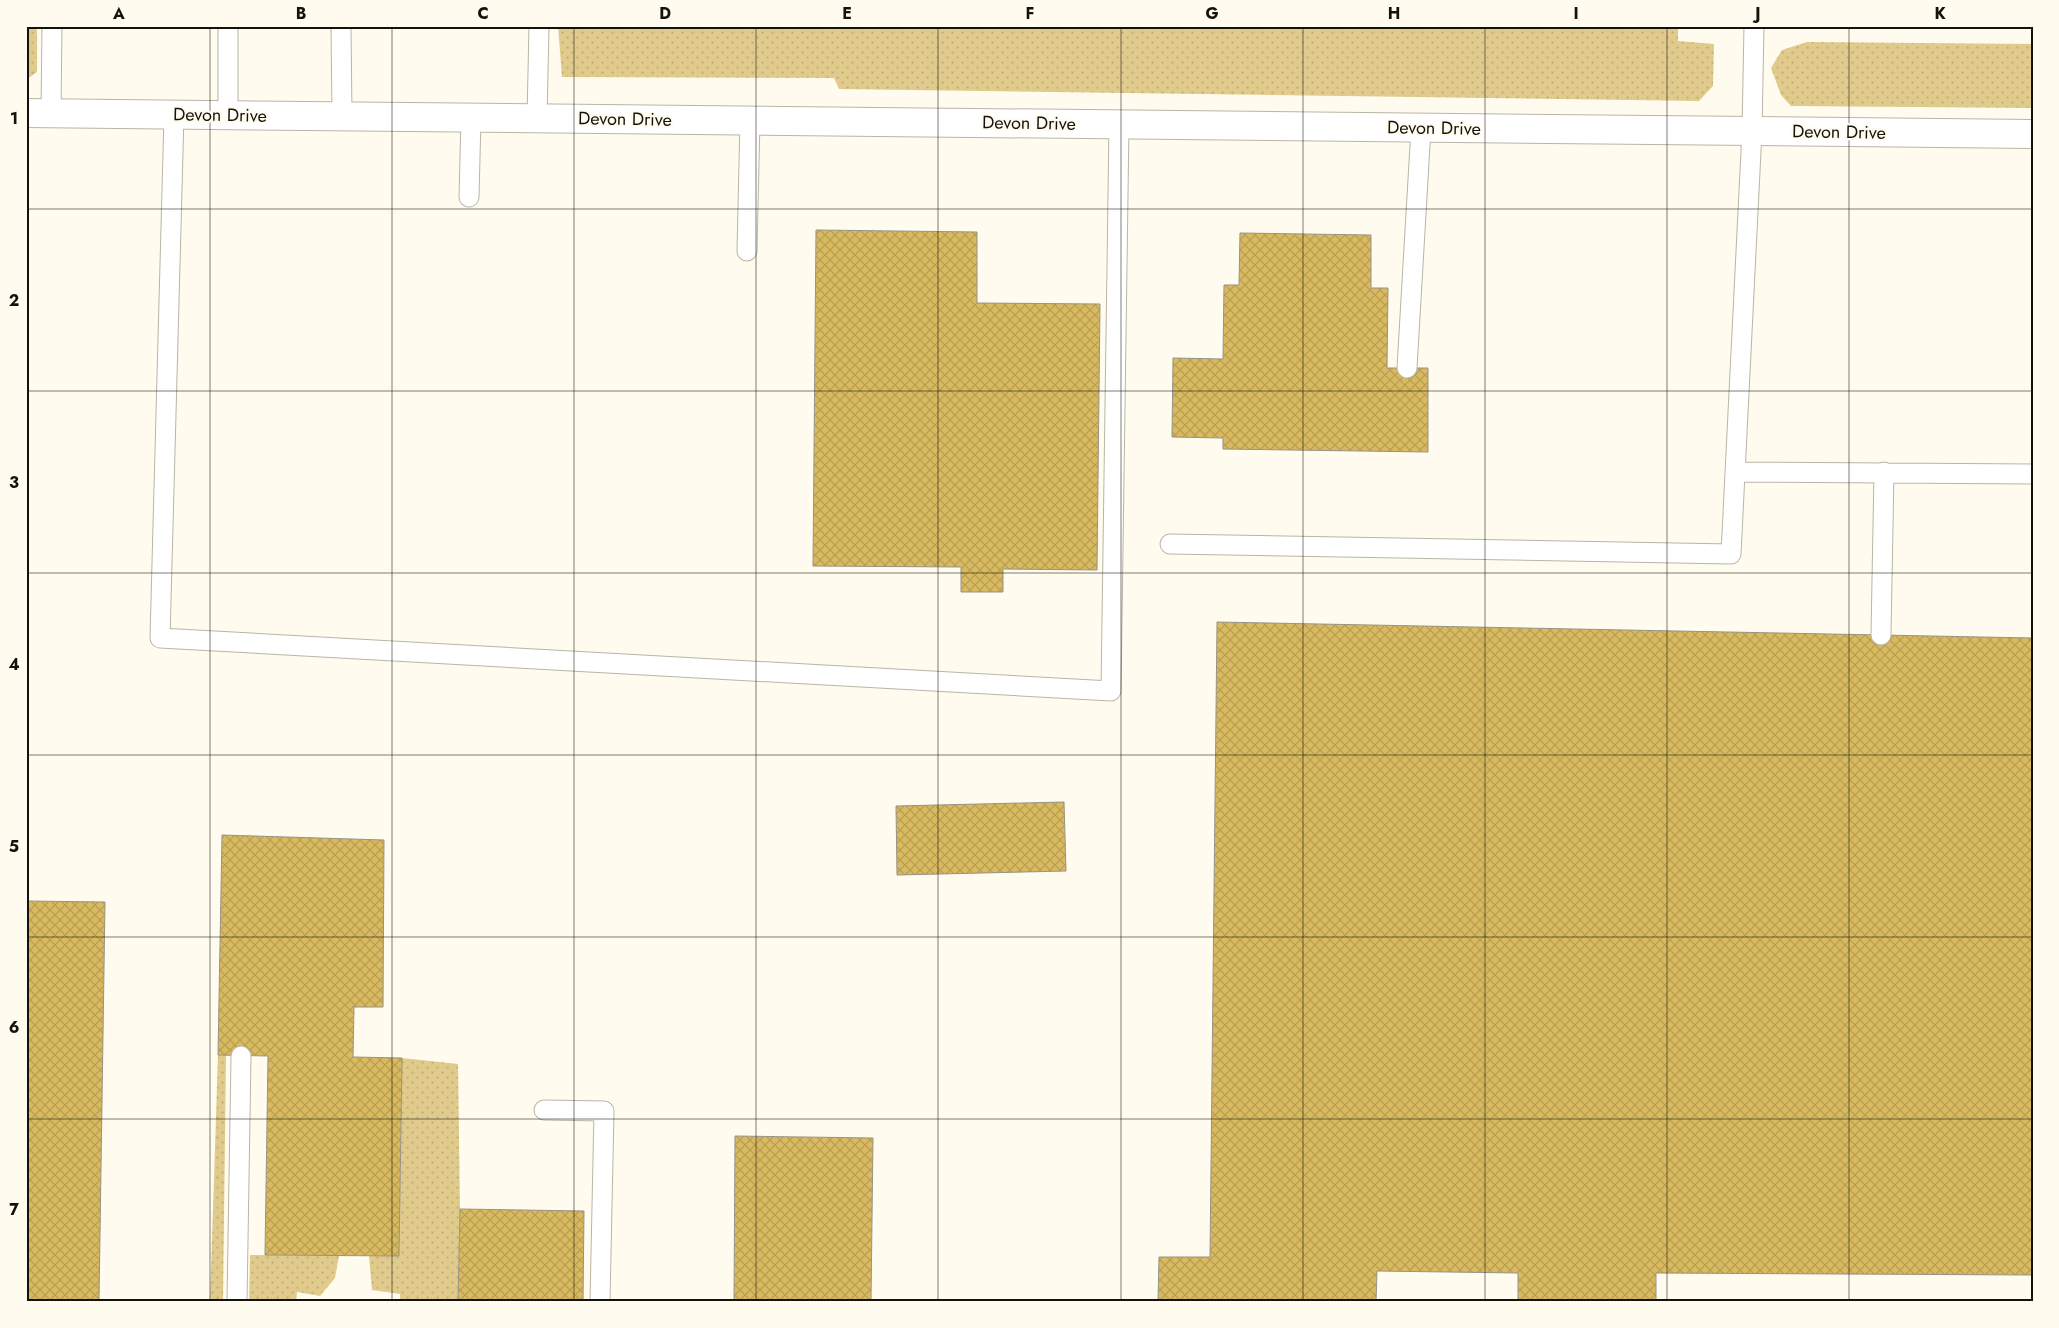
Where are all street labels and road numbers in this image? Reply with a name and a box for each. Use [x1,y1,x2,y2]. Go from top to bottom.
street label: Devon Drive [173,101,267,129]
street label: Devon Drive [578,105,672,133]
street label: Devon Drive [982,109,1076,137]
street label: Devon Drive [1387,114,1481,142]
street label: Devon Drive [1792,118,1886,146]

